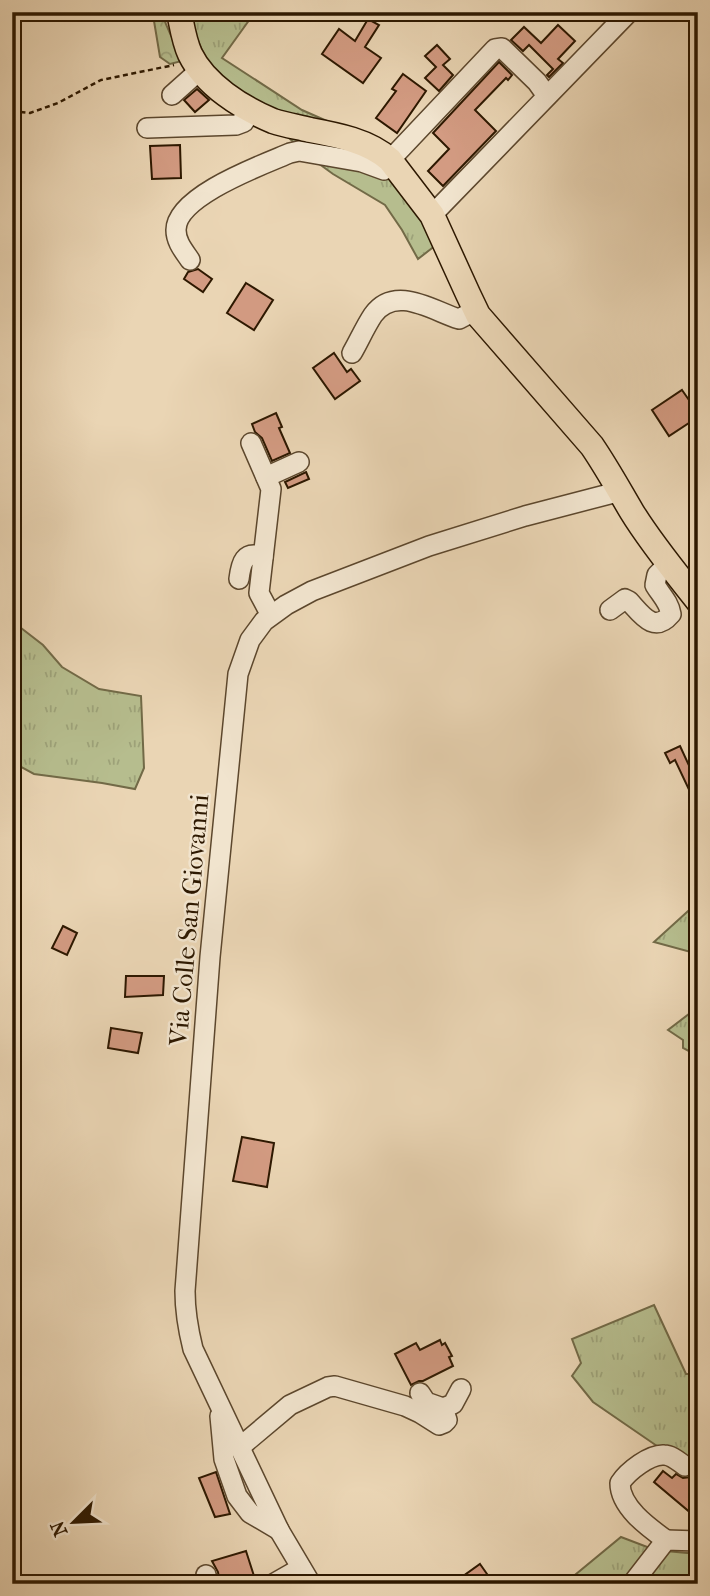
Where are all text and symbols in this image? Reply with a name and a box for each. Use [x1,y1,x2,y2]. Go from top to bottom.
street label: Via Colle San Giovanni [162,793,215,1048]
north arrow [38,1488,108,1558]
text: N [46,1517,72,1540]

